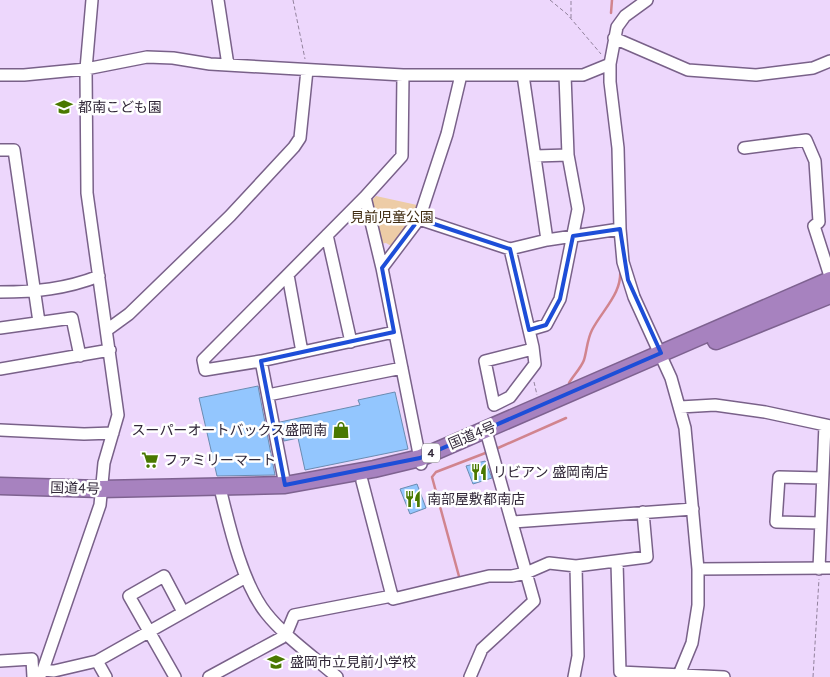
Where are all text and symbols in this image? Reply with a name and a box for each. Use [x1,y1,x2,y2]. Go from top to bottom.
school or university icon: 都南こども園 [54,97,74,117]
place label: 都南こども園 [78,98,162,116]
park label: 見前児童公園 [350,208,434,226]
street label: 国道4号 [446,417,498,453]
shop icon: スーパーオートバックス盛岡南 [331,420,351,440]
place label: スーパーオートバックス盛岡南 [132,421,327,439]
road number: 4 [422,443,440,462]
supermarket icon: ファミリーマート [140,450,160,470]
place label: ファミリーマート [164,451,276,469]
restaurant icon: リビアン 盛岡南店 [469,462,489,482]
place label: リビアン 盛岡南店 [493,463,608,481]
street label: 国道4号 [50,478,100,498]
restaurant icon: 南部屋敷都南店 [403,489,423,509]
place label: 南部屋敷都南店 [427,490,525,508]
school or university icon: 盛岡市立見前小学校 [266,652,286,672]
place label: 盛岡市立見前小学校 [290,653,416,671]

